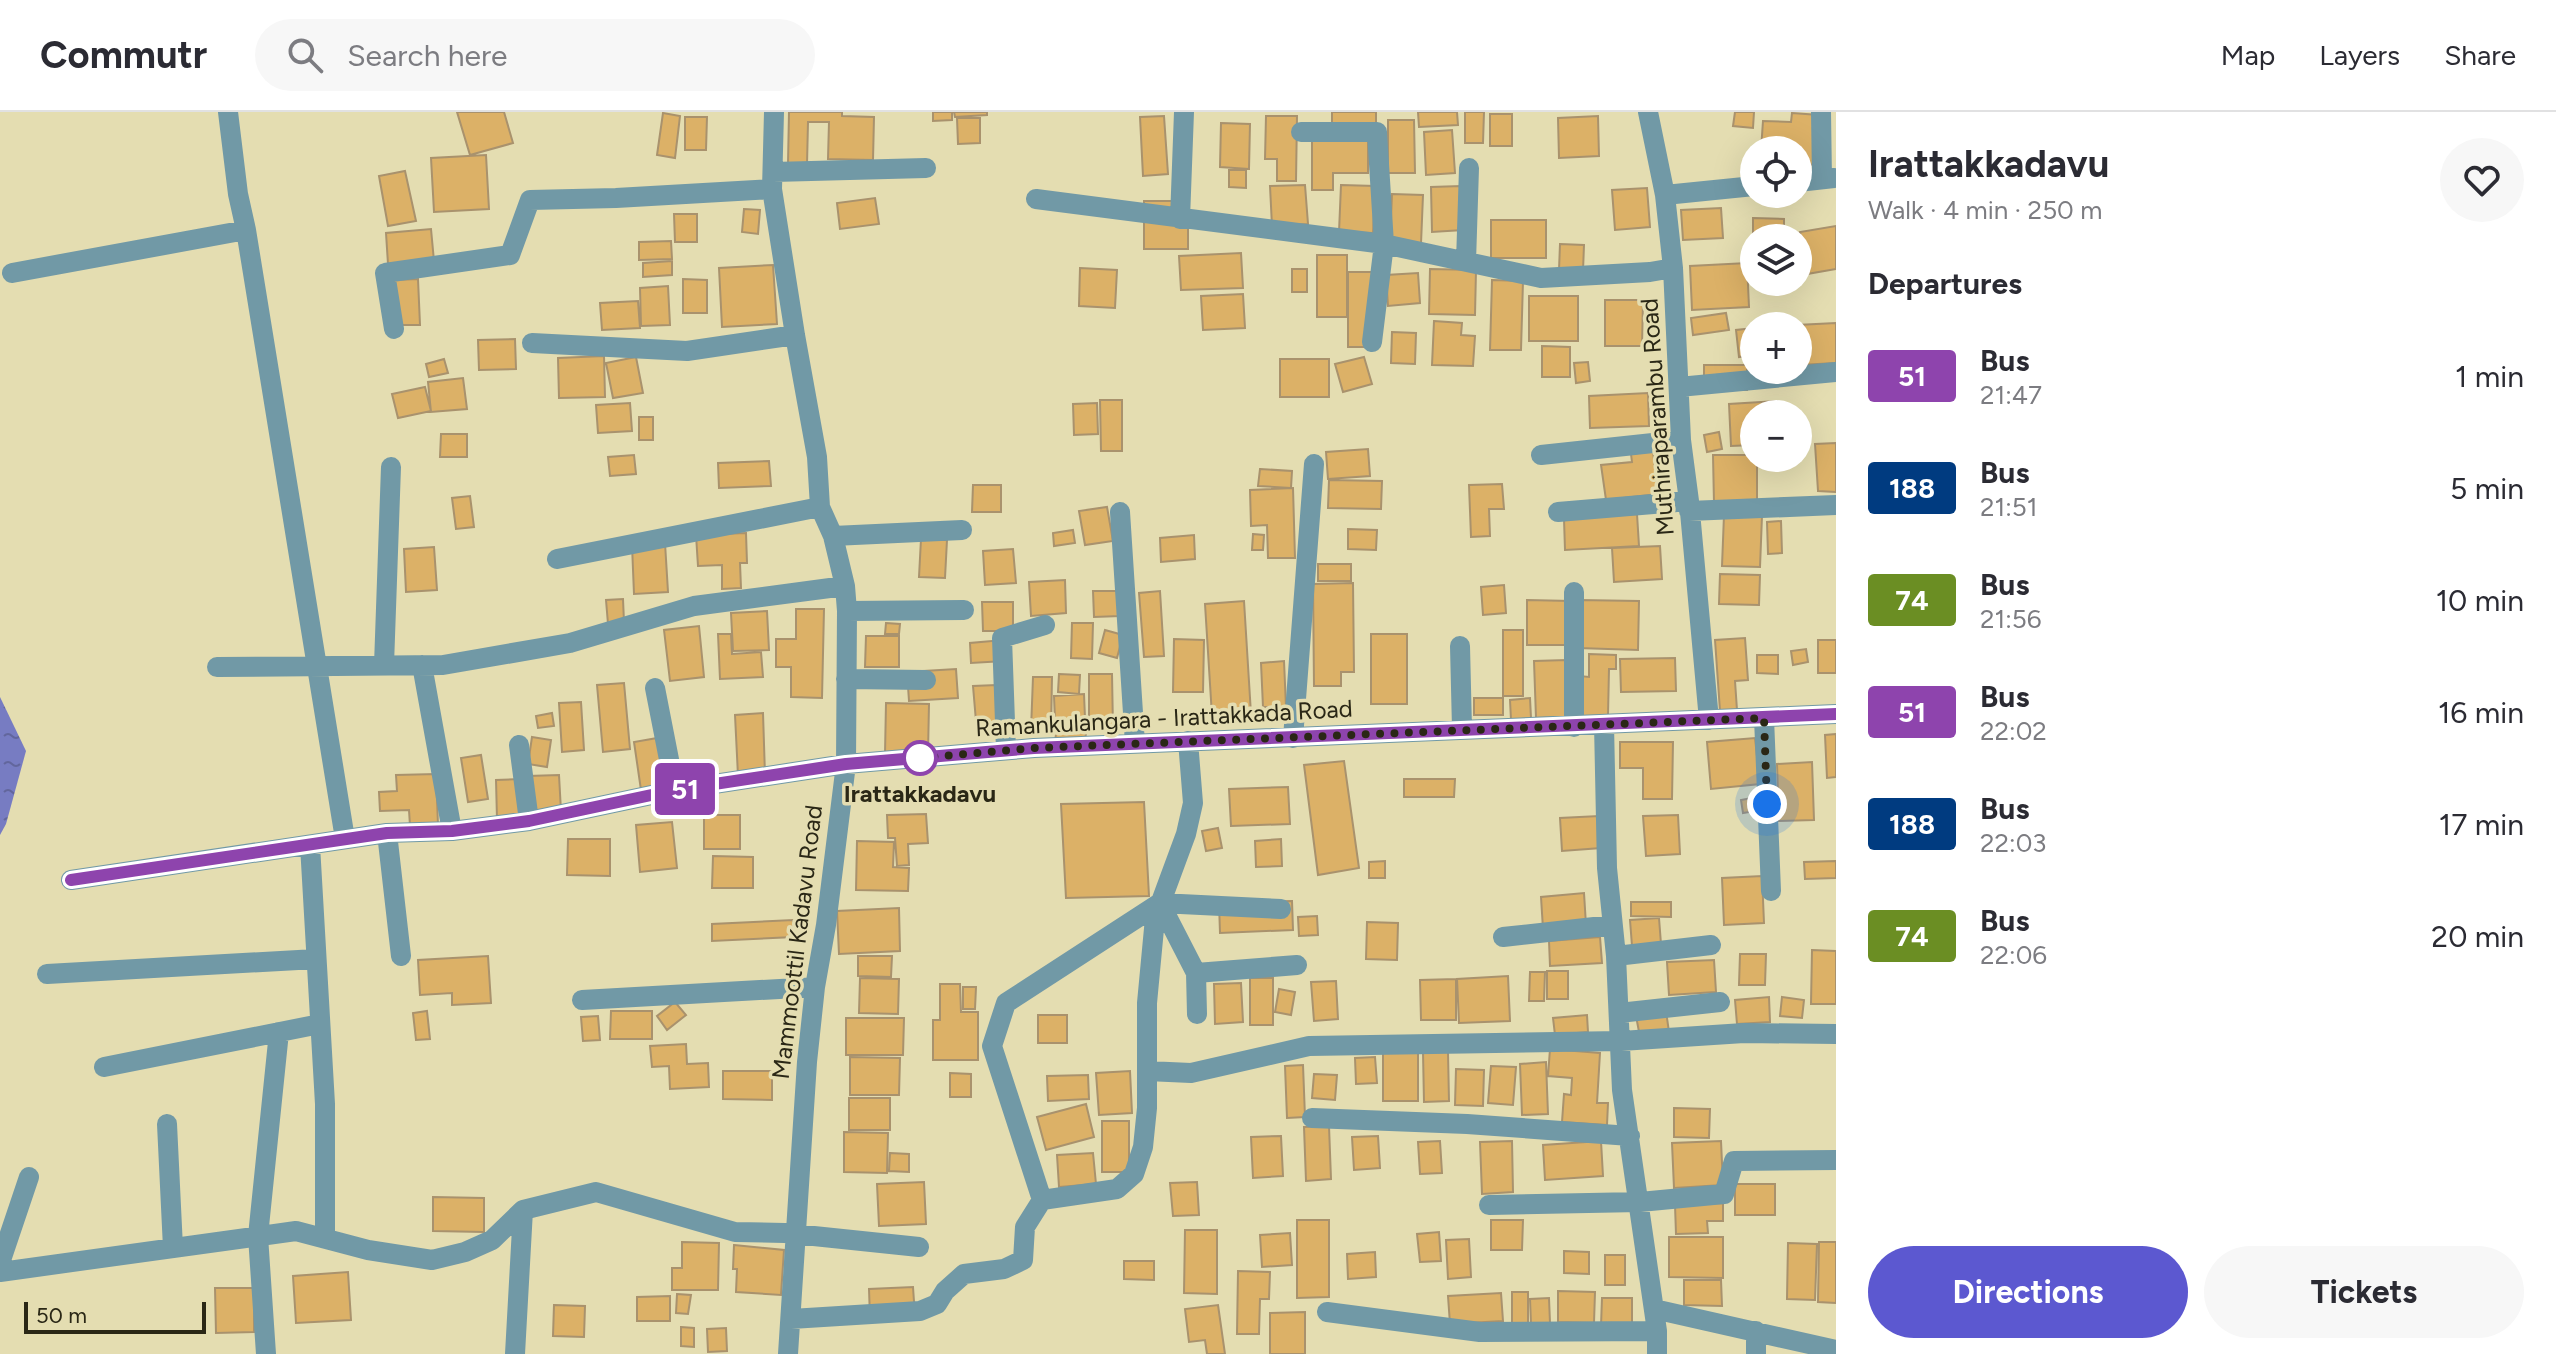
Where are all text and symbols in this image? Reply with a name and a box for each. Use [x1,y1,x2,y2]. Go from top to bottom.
search box [255,19,815,91]
text: Commutr [40,32,207,78]
icon: search [283,33,327,77]
text: Search here [347,37,507,74]
text: Map [2221,38,2275,72]
text: Layers [2319,38,2400,72]
text: Share [2444,38,2516,72]
map controls [1740,136,1812,472]
button: locate [1740,136,1812,208]
button: heart [2440,138,2524,222]
text: Irattakkadavu [1868,141,2109,187]
text: Walk · 4 min · 250 m [1868,194,2102,226]
button: layers [1740,224,1812,296]
text: Departures [1868,265,2022,302]
street label: Muthiraparambu Road [1634,297,1680,537]
button: + [1740,312,1812,384]
text: Bus [1980,342,2029,379]
text: 1 min [2455,358,2524,395]
text: 51 [1898,359,1926,393]
text: 21:47 [1980,379,2042,411]
button: − [1740,400,1812,472]
text: Bus [1980,454,2029,491]
text: 5 min [2450,470,2524,507]
text: 188 [1889,471,1935,505]
text: 21:51 [1980,491,2038,523]
text: Bus [1980,566,2029,603]
text: 10 min [2436,582,2524,619]
text: 74 [1895,583,1929,617]
text: 21:56 [1980,603,2042,635]
text: Bus [1980,678,2029,715]
street label: Ramankulangara - Irattakkada Road [975,694,1353,742]
text: 16 min [2438,694,2524,731]
text: 51 [1898,695,1926,729]
text: 22:02 [1980,715,2047,747]
marker: Irattakkadavu [903,741,937,775]
line badge: 51 [649,763,721,815]
text: 51 [671,772,699,806]
place label: Irattakkadavu [844,779,996,808]
your location [1747,784,1787,824]
text: Bus [1980,790,2029,827]
street label: Mammoottil Kadavu Road [766,803,828,1081]
text: 17 min [2439,806,2524,843]
text: 188 [1889,807,1935,841]
text: 22:03 [1980,827,2046,859]
text: Bus [1980,902,2029,939]
text: 20 min [2431,918,2524,955]
text: 74 [1895,919,1929,953]
text: 22:06 [1980,939,2047,971]
button: Directions [1868,1246,2188,1338]
button: Tickets [2204,1246,2524,1338]
scale bar [24,1298,206,1334]
text: 50 m [36,1302,87,1329]

